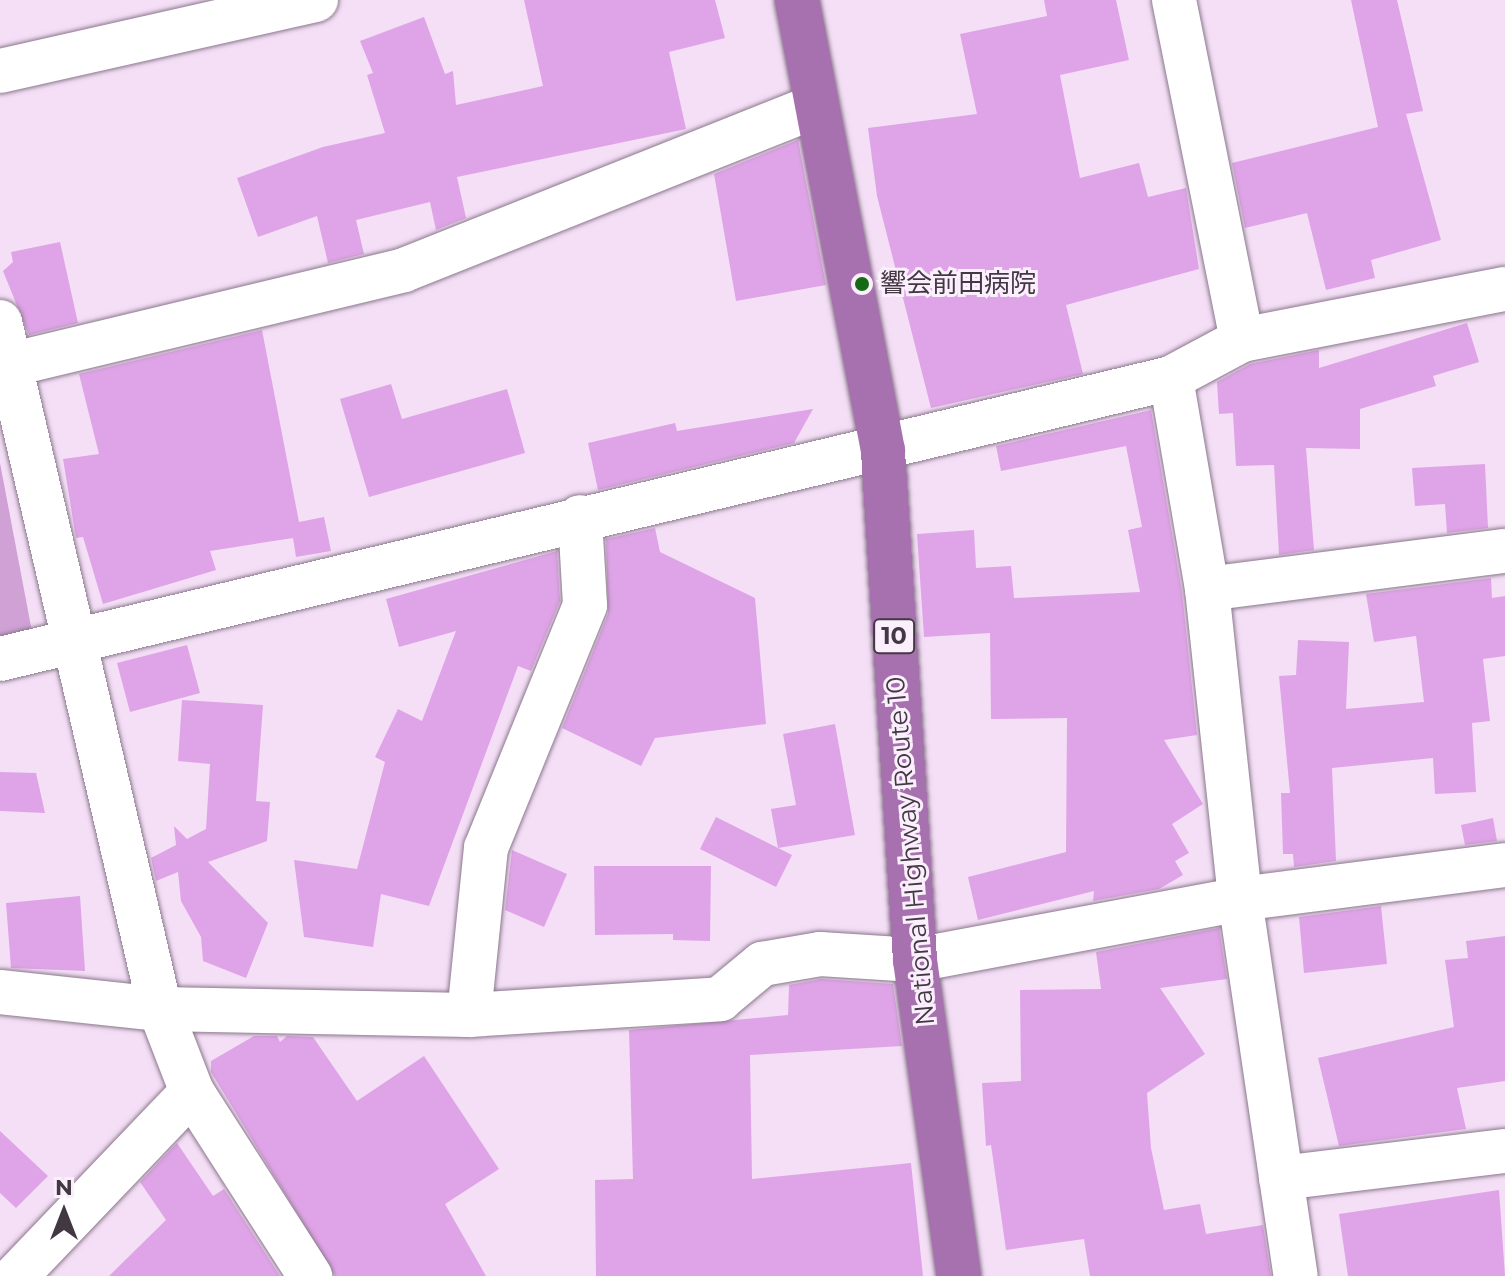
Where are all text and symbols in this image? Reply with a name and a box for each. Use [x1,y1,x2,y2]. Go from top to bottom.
place label: 響会前田病院 [880,268,1036,300]
marker: 響会前田病院 [851,273,873,295]
road number: 10 [872,616,916,656]
street label: National Highway Route 10 [880,675,942,1027]
north arrow [24,1172,104,1252]
text: N [55,1174,73,1201]

